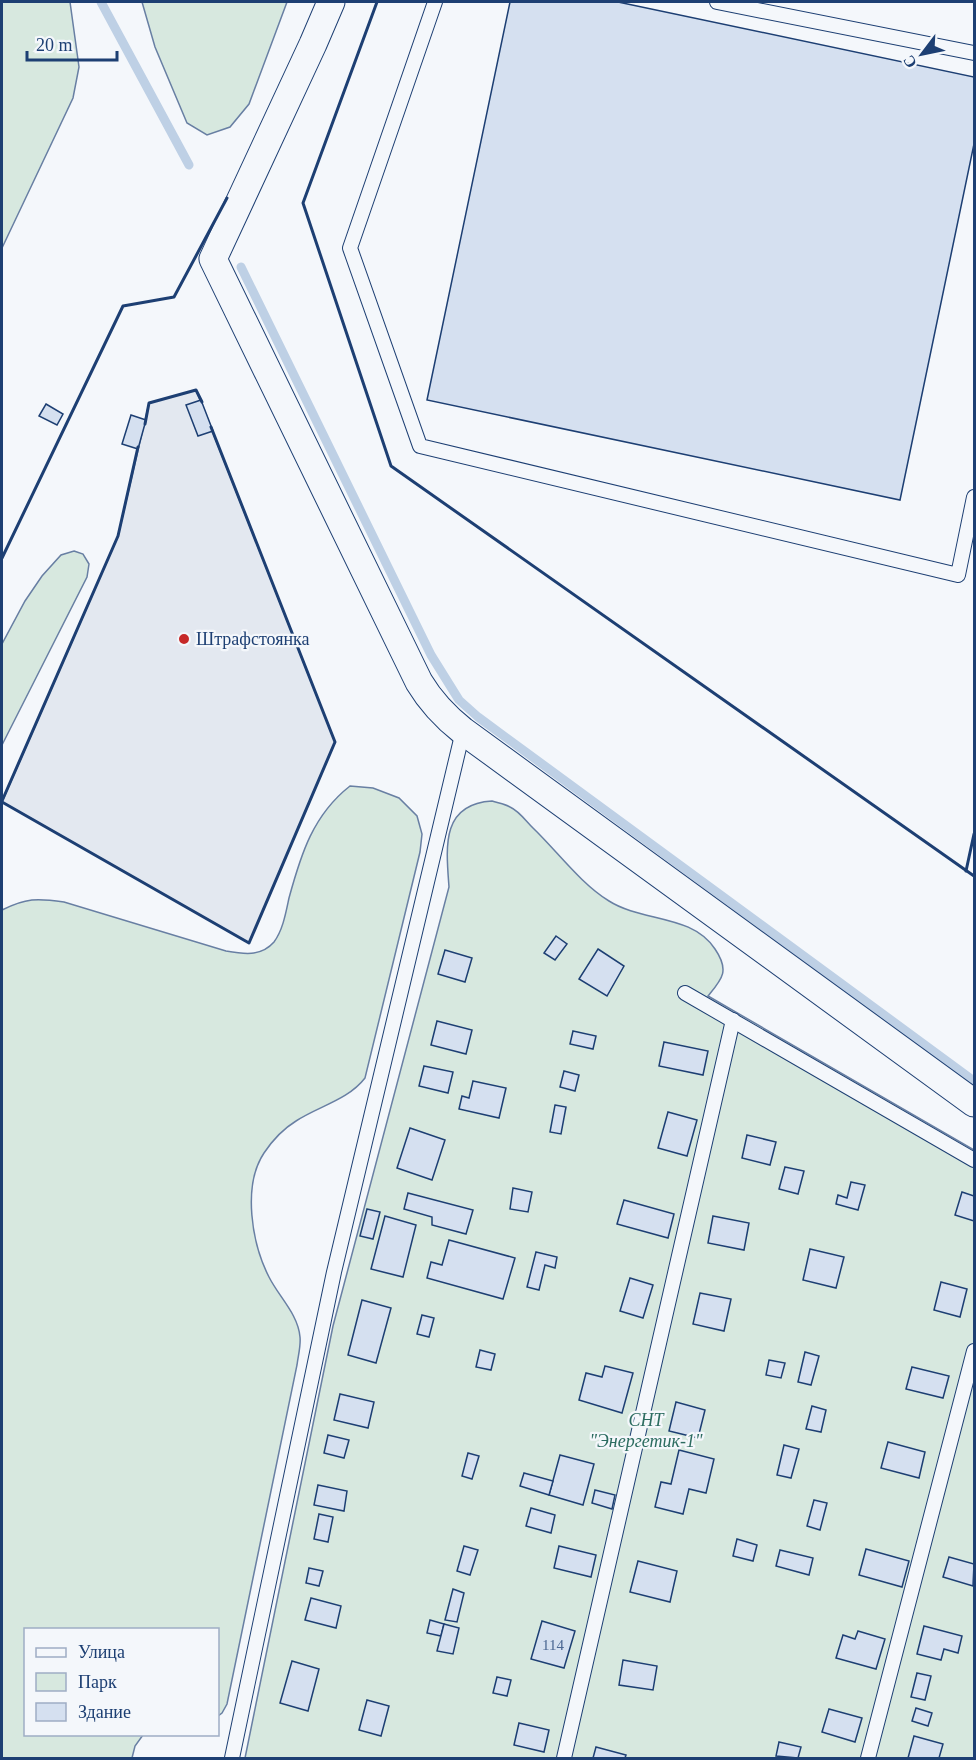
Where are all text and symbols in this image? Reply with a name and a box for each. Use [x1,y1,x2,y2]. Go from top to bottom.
scale bar [27,24,117,62]
north arrow [892,24,952,84]
text: 20 m [36,35,73,55]
text: С [899,52,920,71]
place label: Штрафстоянка [196,629,310,649]
marker: Штрафстоянка [177,632,191,646]
park label: СНТ "Энергетик-1" [589,1410,703,1451]
legend [24,1628,219,1736]
house number: 114 [542,1637,564,1653]
text: Улица [78,1642,125,1662]
text: Парк [78,1672,117,1692]
text: Здание [78,1702,131,1722]

